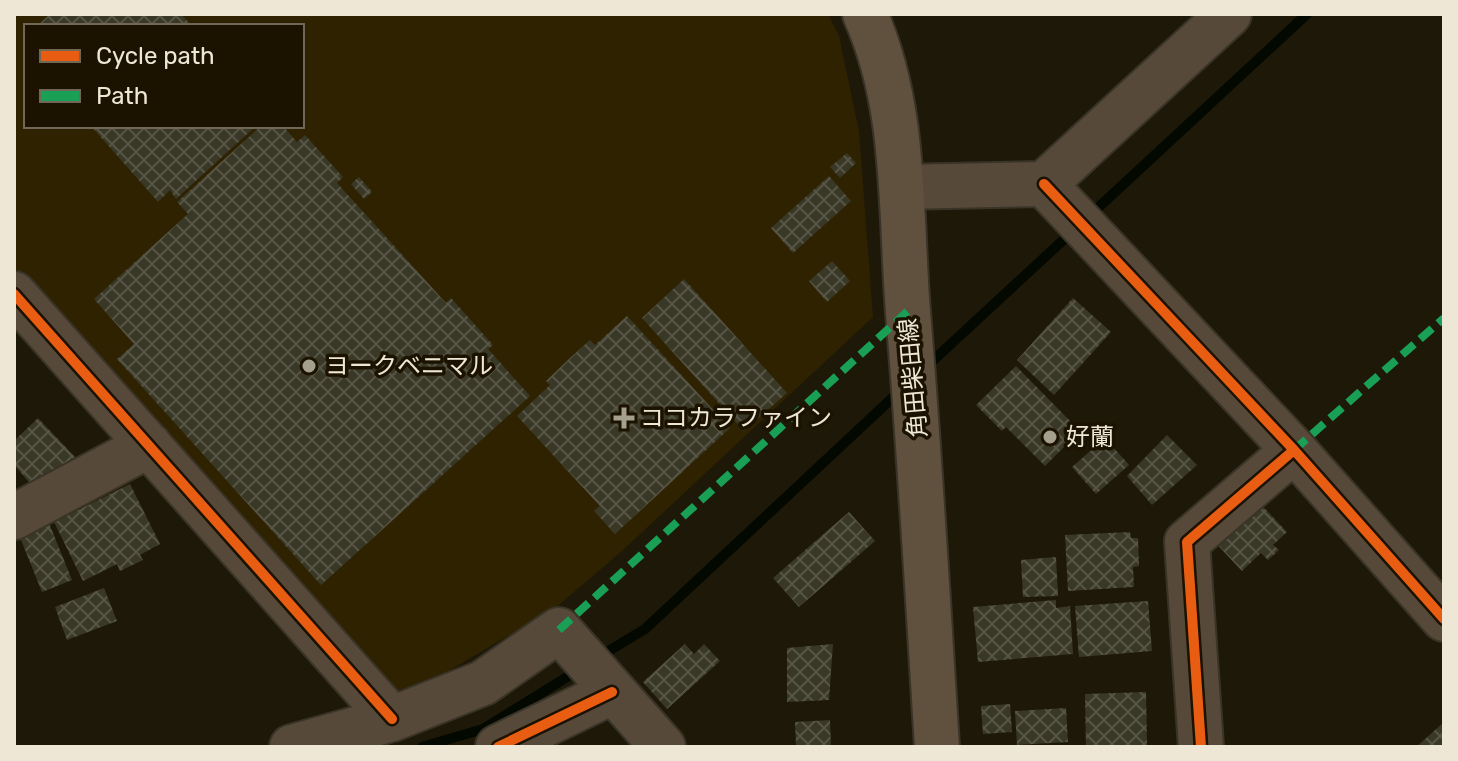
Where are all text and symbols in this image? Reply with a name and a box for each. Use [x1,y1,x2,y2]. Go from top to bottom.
legend [24,24,304,128]
text: Cycle path [96,42,215,70]
text: Path [96,82,148,110]
street label: 角田柴田線 [894,317,932,439]
place label: ヨークベニマル [325,352,493,380]
marker: ヨークベニマル [300,357,318,375]
place label: ココカラファイン [640,404,832,432]
marker: ココカラファイン [615,409,633,427]
place label: 好蘭 [1066,423,1114,451]
marker: 好蘭 [1041,428,1059,446]

